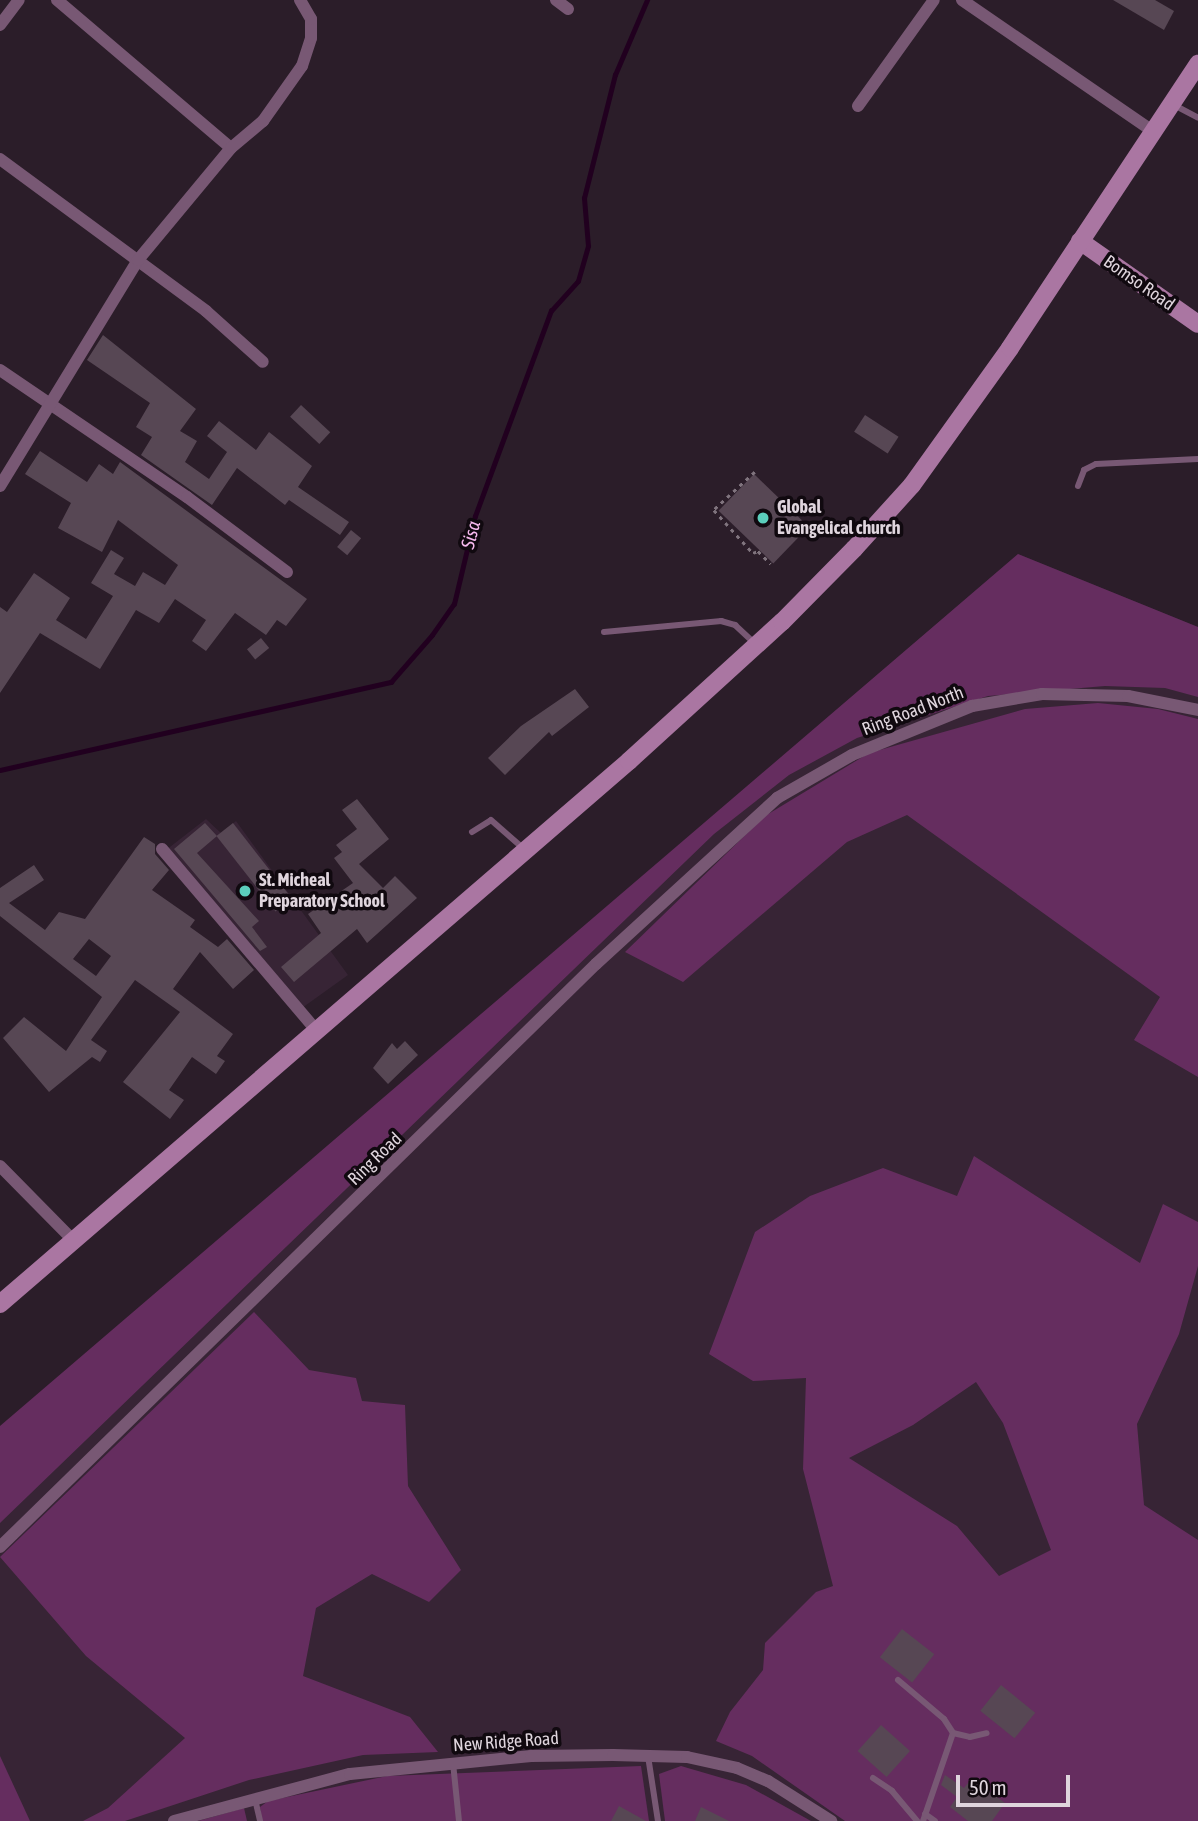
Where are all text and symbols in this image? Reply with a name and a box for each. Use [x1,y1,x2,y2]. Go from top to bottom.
street label: Bomso Road [1099,251,1179,315]
place label: Global Evangelical church [777,497,901,540]
marker: Global Evangelical church [755,510,771,526]
water label: Sisa [457,519,485,551]
street label: Ring Road North [859,682,967,740]
place label: St. Micheal Preparatory School [259,870,385,912]
marker: St. Micheal Preparatory School [237,883,253,899]
street label: Ring Road [344,1128,406,1190]
street label: New Ridge Road [452,1728,560,1756]
scale bar [960,1762,1074,1806]
text: 50 m [969,1775,1007,1799]

